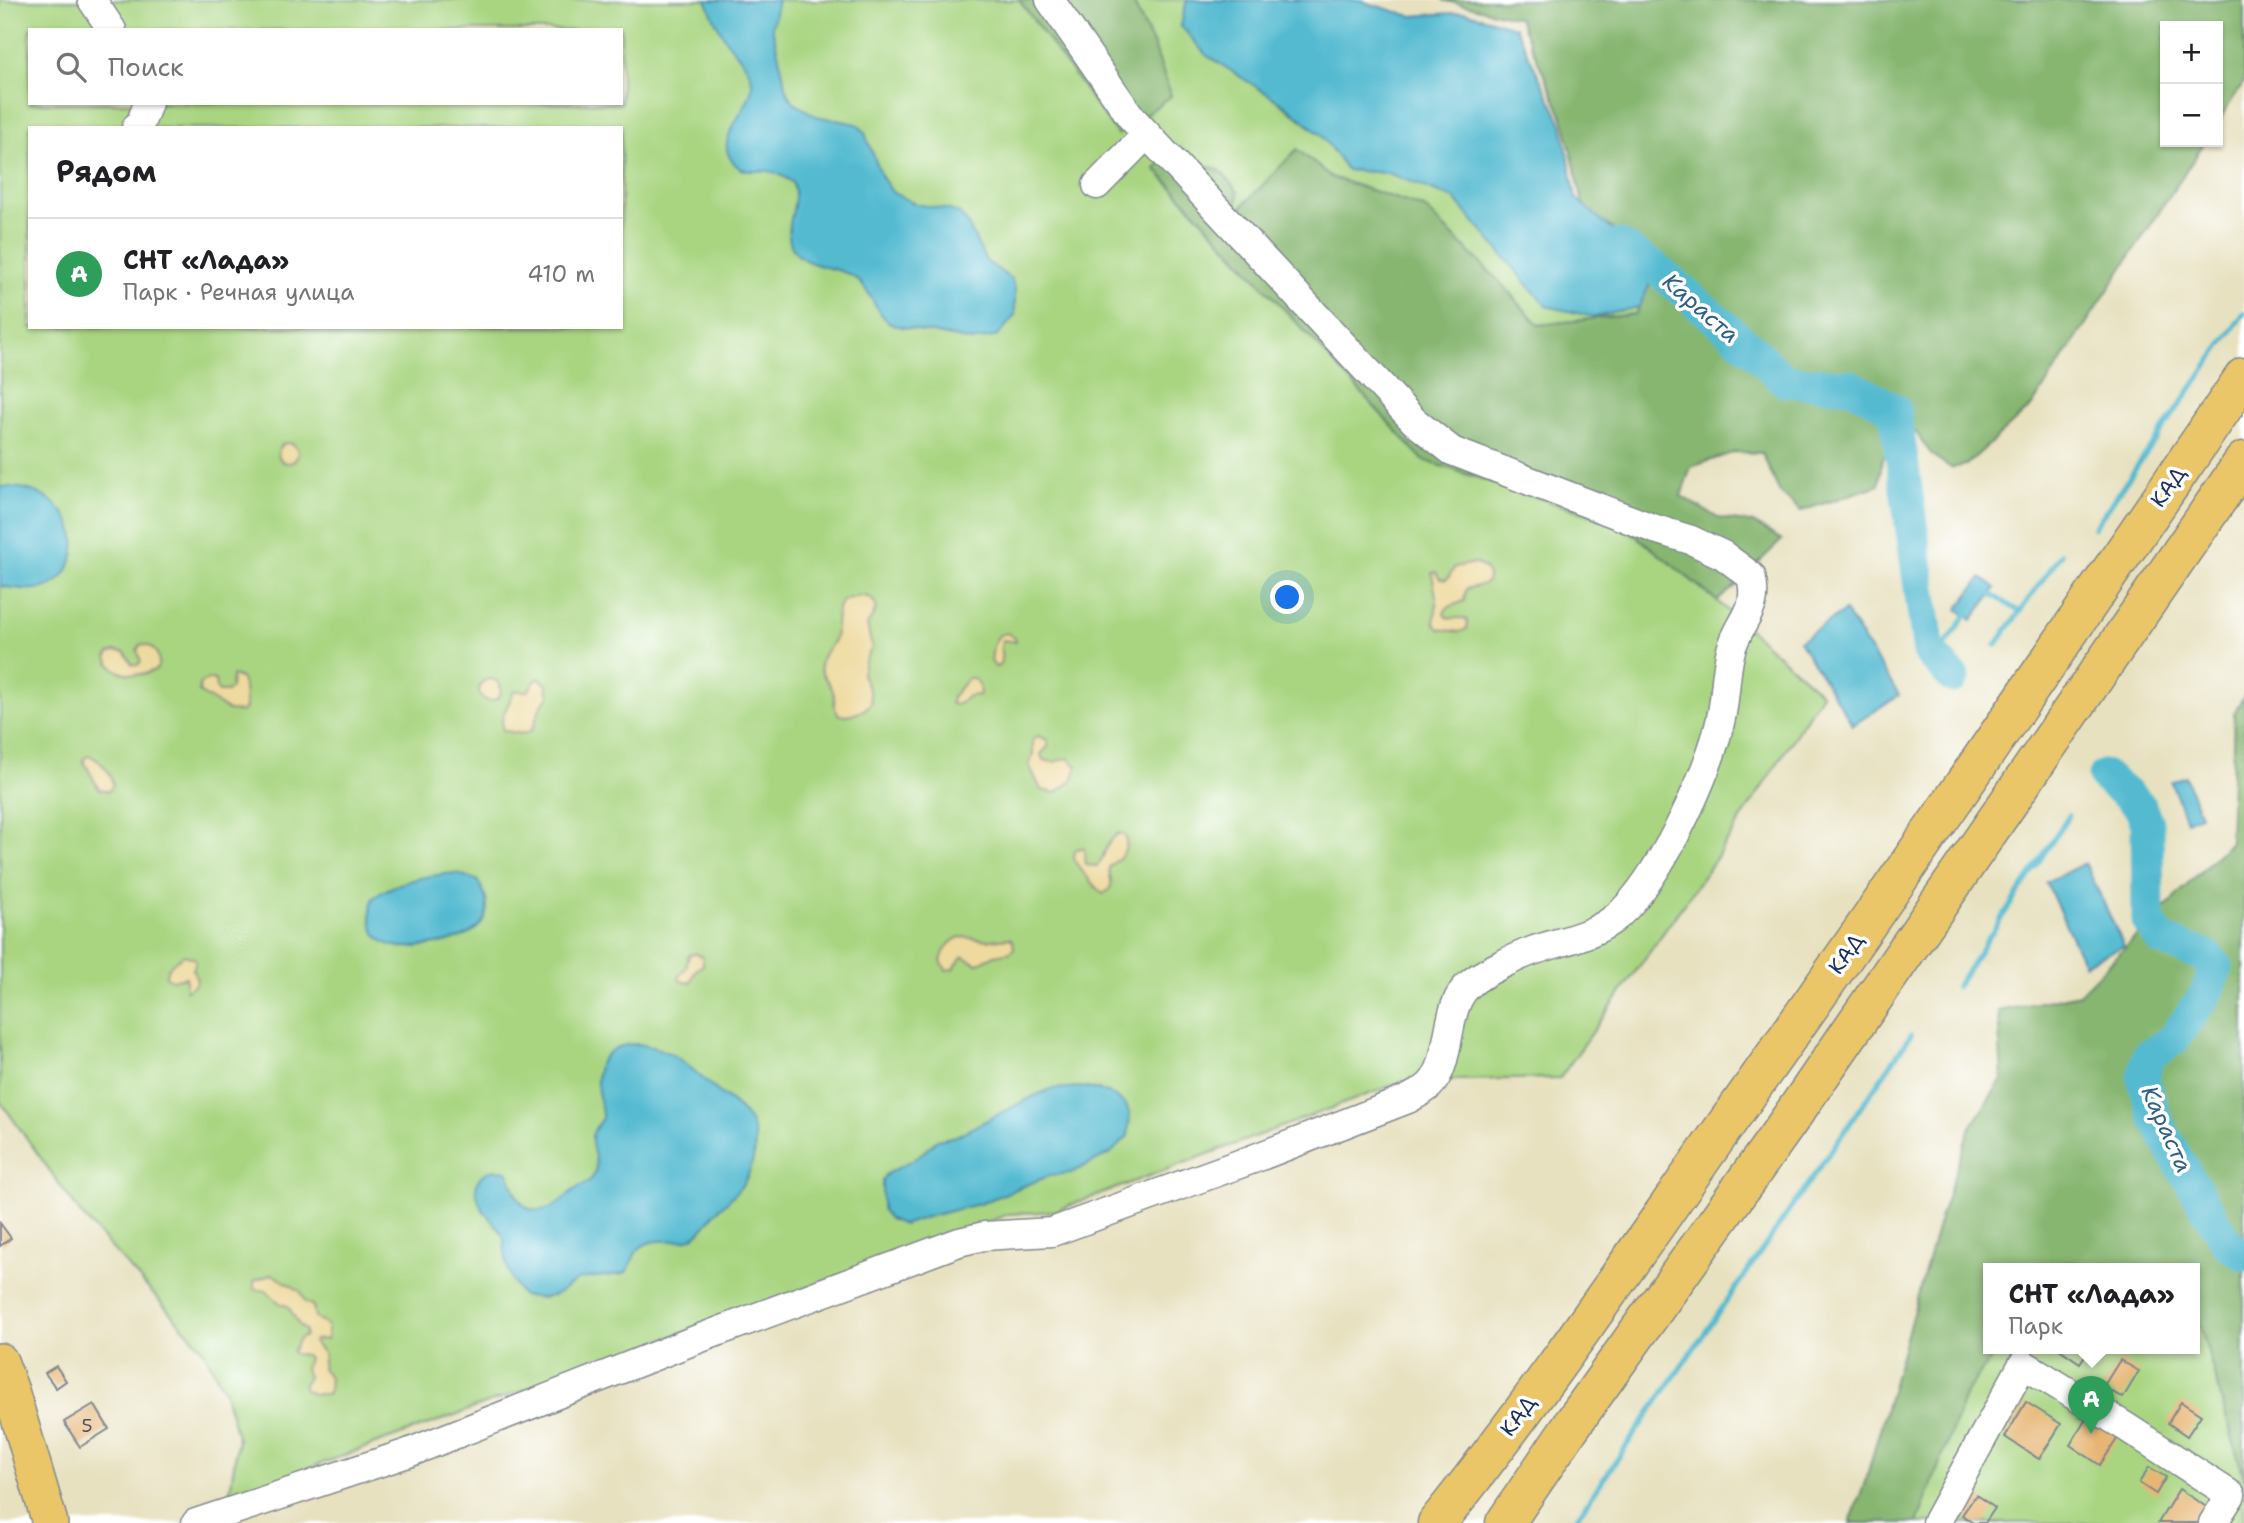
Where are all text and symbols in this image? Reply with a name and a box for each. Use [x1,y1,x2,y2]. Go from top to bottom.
map controls [2160,21,2223,147]
button: + [2160,21,2223,84]
search box [28,28,623,105]
icon: search [52,48,90,86]
text: Поиск [108,49,184,84]
button: − [2160,84,2223,147]
text: Рядом [56,151,156,192]
text: СНТ «Лада» [123,242,289,277]
text: A [70,259,88,289]
text: 410 m [527,259,595,289]
water label: Караста [1656,266,1746,350]
text: Парк · Речная улица [123,277,355,307]
street label: КАД [2144,461,2192,513]
your location [1270,580,1304,614]
street label: КАД [1822,928,1870,980]
water label: Караста [2135,1081,2199,1177]
popup [1983,1263,2200,1354]
text: СНТ «Лада» [2008,1276,2175,1311]
text: Парк [2008,1311,2063,1341]
pin: A [2068,1376,2114,1434]
street label: КАД [1494,1390,1542,1442]
house number: 5 [81,1414,93,1438]

